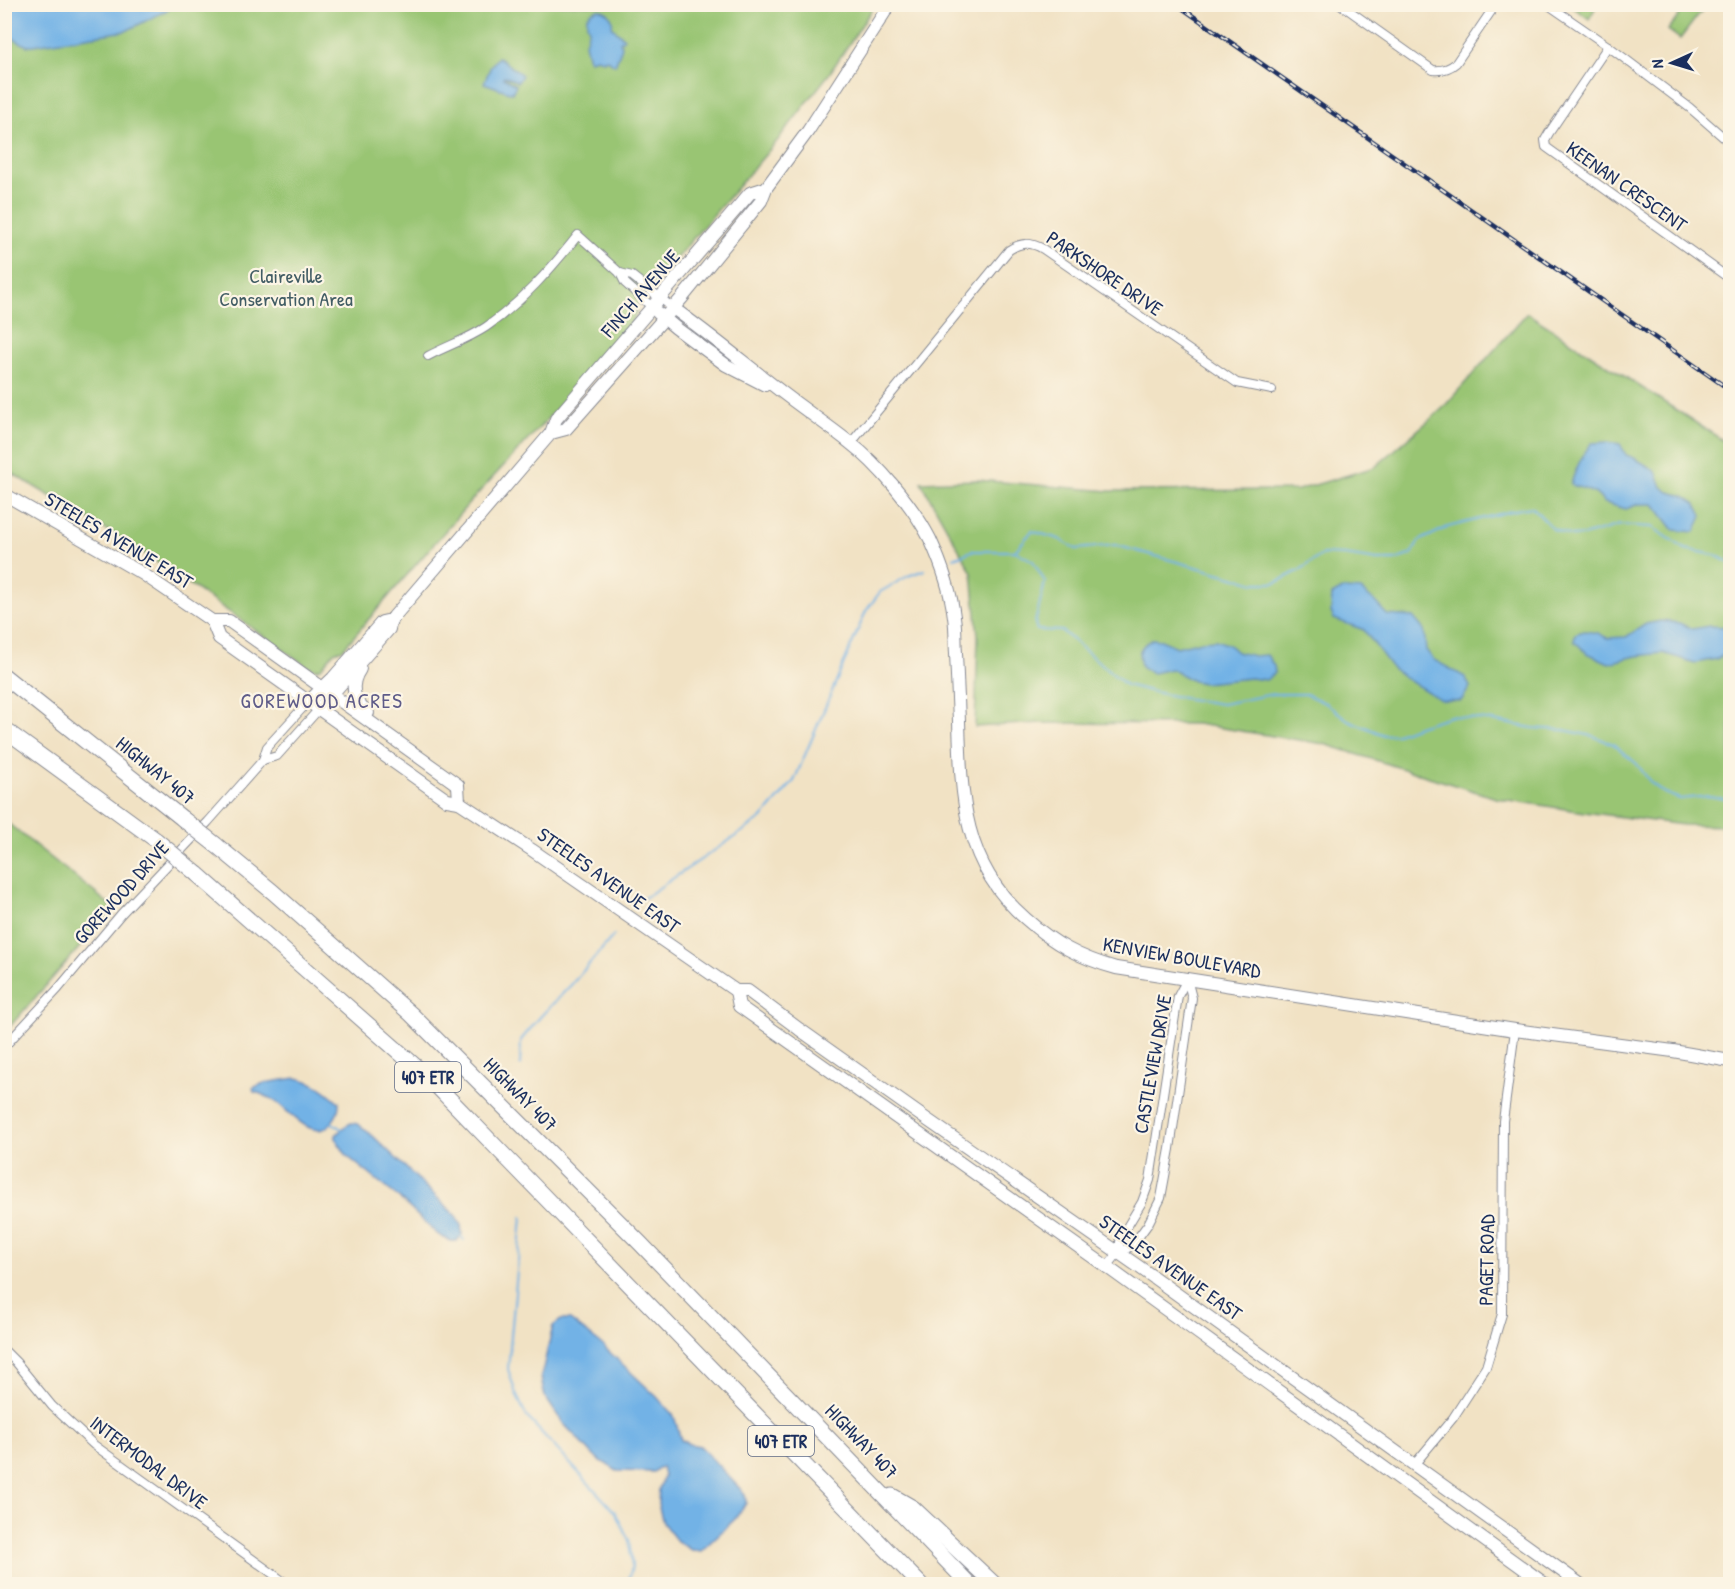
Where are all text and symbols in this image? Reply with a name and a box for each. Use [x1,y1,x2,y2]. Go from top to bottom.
north arrow [1642,33,1702,93]
text: N [1646,59,1668,69]
street label: KEENAN CRESCENT [1561,134,1693,238]
street label: PARKSHORE DRIVE [1042,224,1168,322]
street label: FINCH AVENUE [594,243,686,343]
park label: Claireville Conservation Area [219,262,353,312]
street label: STEELES AVENUE EAST [40,485,199,595]
district label: GOREWOOD ACRES [241,686,403,715]
street label: HIGHWAY 407 [111,730,201,810]
street label: STEELES AVENUE EAST [532,821,686,940]
street label: GOREWOOD DRIVE [67,834,175,950]
street label: KENVIEW BOULEVARD [1101,930,1264,984]
street label: CASTLEVIEW DRIVE [1126,992,1178,1136]
street label: HIGHWAY 407 [478,1051,564,1137]
road number: 407 ETR [395,1062,461,1092]
street label: STEELES AVENUE EAST [1094,1208,1248,1327]
street label: PAGET ROAD [1472,1214,1500,1306]
street label: HIGHWAY 407 [819,1397,905,1485]
street label: INTERMODAL DRIVE [85,1409,213,1515]
road number: 407 ETR [748,1426,814,1456]

